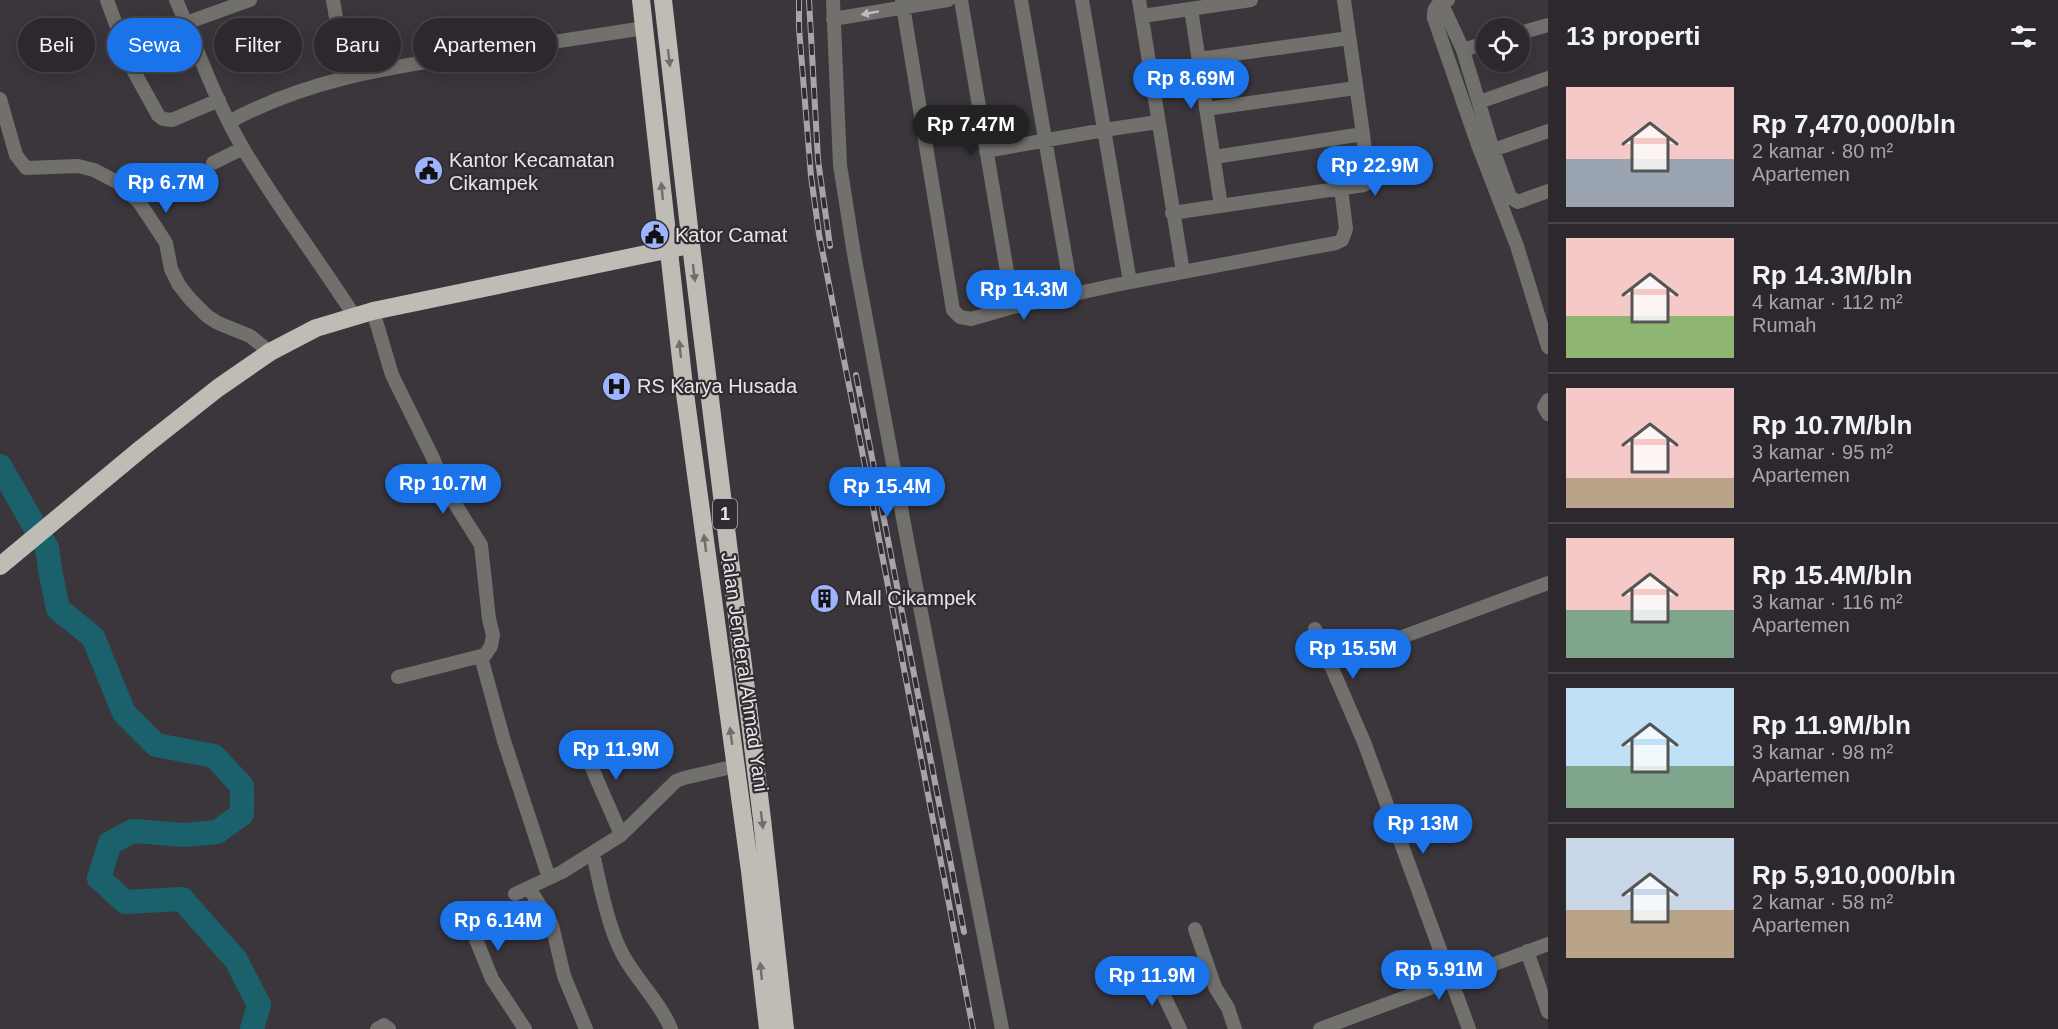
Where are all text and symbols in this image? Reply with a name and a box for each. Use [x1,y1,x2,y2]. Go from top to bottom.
one-way arrow [860,9,879,18]
chip: Beli [18,18,95,72]
chip: Sewa [107,18,202,72]
chip: Filter [214,18,302,72]
chip: Baru [314,18,401,72]
chip: Apartemen [413,18,557,72]
map controls [1476,18,1530,72]
button: locate [1476,18,1530,72]
icon: filters [2007,20,2040,53]
text: 13 properti [1566,21,1700,51]
one-way arrow [664,49,674,68]
pin: Rp 8.69M [1129,59,1253,110]
text: Rp 8.69M [1147,67,1235,89]
pin: Rp 7.47M [909,105,1033,156]
text: Rp 7,470,000/bln [1752,109,1956,139]
icon: home [1614,111,1686,183]
text: Rp 7.47M [927,113,1015,135]
text: 2 kamar · 80 m² [1752,140,1893,162]
pin: Rp 22.9M [1313,146,1437,197]
place label: Kantor Kecamatan Cikampek [449,149,615,194]
text: Rp 22.9M [1331,154,1419,176]
public building icon: Kantor Kecamatan Cikampek [412,155,444,187]
pin: Rp 6.7M [111,163,221,214]
text: Apartemen [1752,163,1850,185]
text: Rp 6.7M [128,171,204,193]
one-way arrow [657,181,667,200]
public building icon: Kator Camat [638,219,670,251]
place label: Kator Camat [675,224,788,246]
text: Rp 14.3M/bln [1752,260,1912,290]
icon: home [1614,262,1686,334]
one-way arrow [690,263,699,282]
pin: Rp 14.3M [962,270,1086,321]
text: Rp 14.3M [980,278,1068,300]
text: 4 kamar · 112 m² [1752,291,1903,313]
text: Rumah [1752,314,1816,336]
one-way arrow [675,340,685,359]
hospital icon: RS Karya Husada [600,370,632,402]
place label: RS Karya Husada [637,375,798,397]
text: Rp 10.7M/bln [1752,410,1912,440]
icon: home [1614,412,1686,484]
text: 3 kamar · 95 m² [1752,441,1893,463]
pin: Rp 10.7M [381,464,505,515]
text: Apartemen [1752,464,1850,486]
pin: Rp 15.4M [825,467,949,518]
text: Rp 10.7M [399,472,487,494]
text: Rp 15.4M [843,475,931,497]
road number: 1 [713,499,737,529]
one-way arrow [700,533,709,552]
street label: Jalan Jenderal Ahmad Yani [717,551,773,793]
text: Rp 15.4M/bln [1752,560,1912,590]
icon: home [1614,562,1686,634]
building icon: Mall Cikampek [808,582,840,614]
place label: Mall Cikampek [845,587,977,609]
text: 3 kamar · 116 m² [1752,591,1903,613]
text: Apartemen [1752,614,1850,636]
pin: Rp 15.5M [1291,629,1415,680]
text: Rp 15.5M [1309,637,1397,659]
text: Rp 11.9M/bln [1752,710,1911,740]
icon: home [1614,712,1686,784]
one-way arrow [727,726,736,745]
pin: Rp 11.9M [554,730,678,781]
text: Rp 11.9M [573,738,659,760]
text: 3 kamar · 98 m² [1752,741,1893,763]
text: Apartemen [1752,764,1850,786]
pin: Rp 13M [1374,804,1472,855]
one-way arrow [757,811,767,830]
text: Rp 13M [1387,812,1459,834]
text: Rp 5,910,000/bln [1752,860,1956,890]
icon: home [1614,862,1686,934]
text: 2 kamar · 58 m² [1752,891,1893,913]
pin: Rp 6.14M [436,901,560,952]
text: Rp 6.14M [454,909,542,931]
text: Apartemen [1752,914,1850,936]
pin: Rp 5.91M [1377,950,1501,1001]
pin: Rp 11.9M [1090,956,1214,1007]
text: Rp 5.91M [1395,958,1483,980]
one-way arrow [756,961,766,980]
text: Rp 11.9M [1109,964,1195,986]

